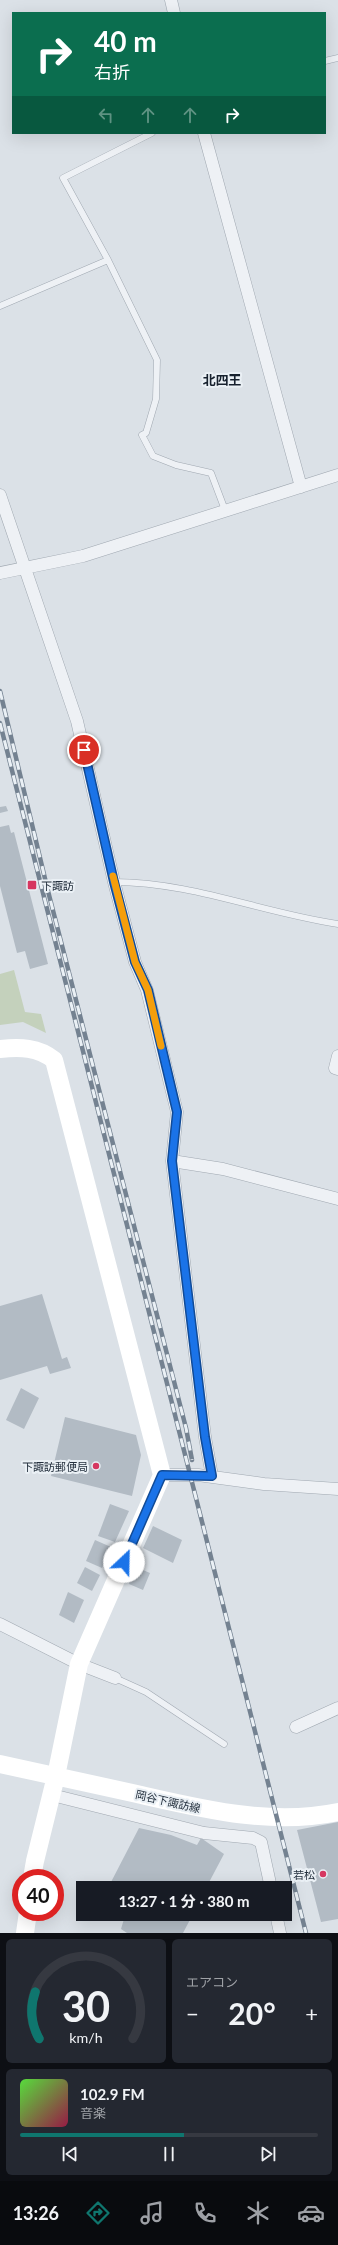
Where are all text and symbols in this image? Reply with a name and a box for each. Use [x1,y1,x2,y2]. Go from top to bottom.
text: 40 m [94,24,157,58]
icon: right [28,28,80,80]
text: 右折 [94,61,130,83]
icon: left [95,104,117,126]
icon: ahead [137,104,159,126]
icon: ahead [179,104,201,126]
icon: right [221,104,243,126]
district label: 北四王 [202,372,242,388]
pin [67,733,101,767]
icon: arrive [73,739,95,761]
marker: 下諏訪 [26,879,38,891]
place label: 下諏訪 [41,879,74,892]
place label: 下諏訪郵便局 [22,1460,88,1473]
marker: 下諏訪郵便局 [91,1461,101,1471]
position arrow [103,1541,145,1583]
street label: 岡谷下諏訪線 [134,1787,202,1815]
place label: 若松 [293,1868,315,1881]
speed limit sign: 40 [12,1869,64,1921]
marker: 若松 [318,1869,328,1879]
text: 13:27 · 1 分 · 380 m [118,1892,250,1910]
text: エアコン [186,1974,238,1990]
text: 30 [62,1981,110,2031]
text: 20° [228,1995,276,2031]
text: − [186,2000,199,2027]
text: + [305,2000,318,2027]
text: km/h [69,2029,103,2046]
text: 102.9 FM [80,2085,145,2103]
text: 音楽 [80,2105,106,2121]
icon: previous [59,2143,81,2165]
icon: pause [158,2143,180,2165]
icon: next [257,2143,279,2165]
icon: directions [84,2199,112,2227]
icon: music [138,2199,166,2227]
icon: phone [191,2199,219,2227]
icon: climate [244,2199,272,2227]
icon: car [297,2199,325,2227]
text: 13:26 [13,2202,59,2224]

